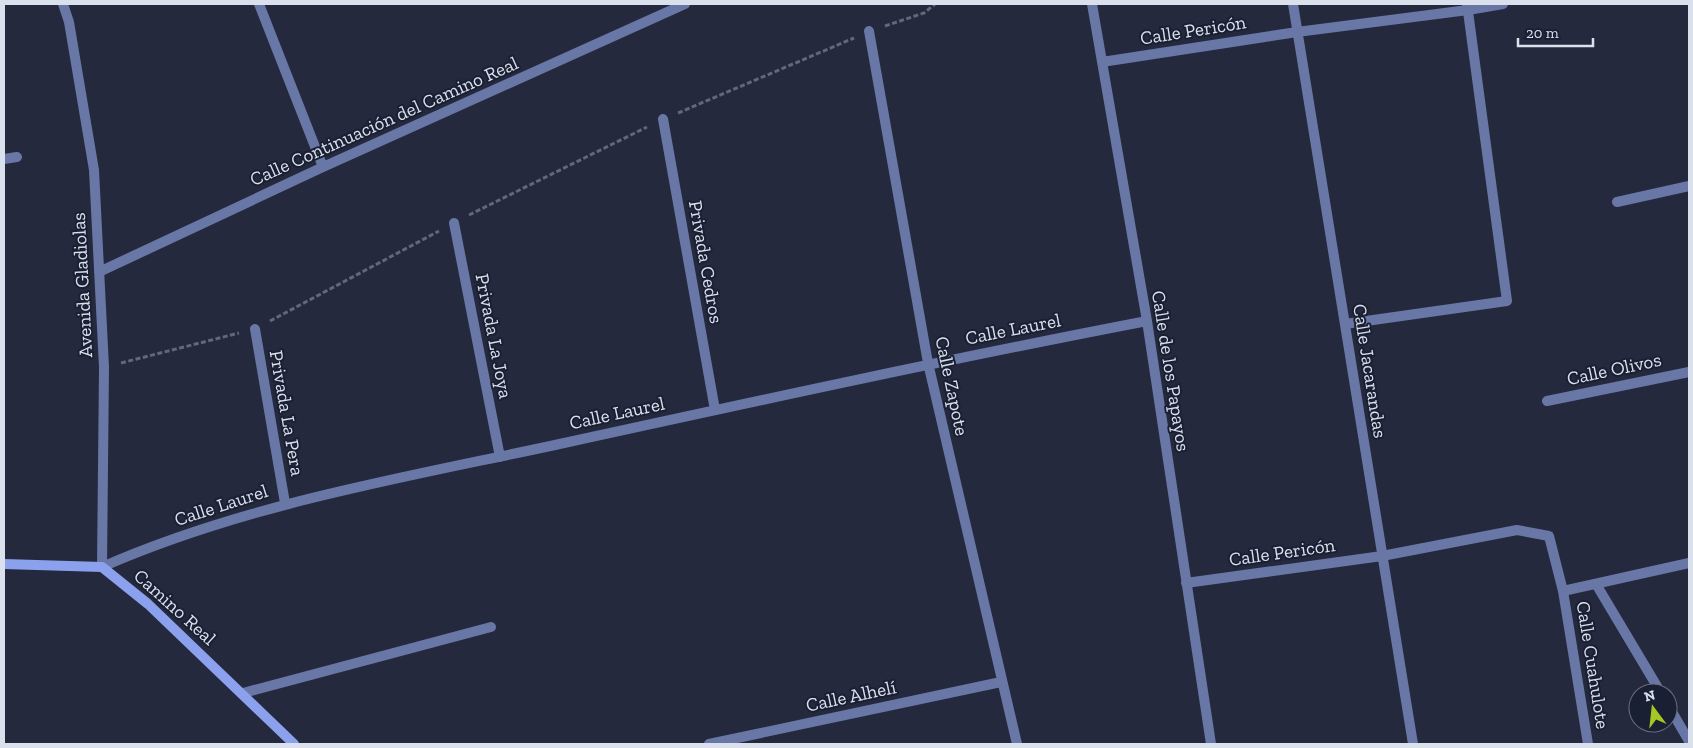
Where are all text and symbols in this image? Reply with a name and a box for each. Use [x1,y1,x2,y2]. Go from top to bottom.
street label: Calle Pericón [1138,10,1248,50]
scale bar [1518,15,1593,47]
text: 20 m [1526,24,1559,42]
street label: Calle Continuación del Camino Real [246,51,522,191]
street label: Privada Cedros [684,199,728,325]
street label: Avenida Gladiolas [67,212,97,358]
street label: Privada La Joya [471,272,517,400]
street label: Calle de los Papayos [1147,289,1195,453]
street label: Calle Jacarandas [1348,302,1392,440]
street label: Calle Laurel [963,308,1063,350]
street label: Calle Zapote [930,334,974,438]
street label: Privada La Pera [265,348,309,478]
street label: Calle Olivos [1565,348,1663,390]
street label: Calle Laurel [567,392,667,434]
street label: Calle Laurel [171,479,271,531]
street label: Calle Pericón [1227,533,1337,571]
street label: Camino Real [129,564,221,650]
street label: Calle Cuahulote [1572,599,1614,731]
street label: Calle Alhelí [804,675,898,717]
north arrow [1628,683,1678,733]
text: N [1642,686,1657,706]

